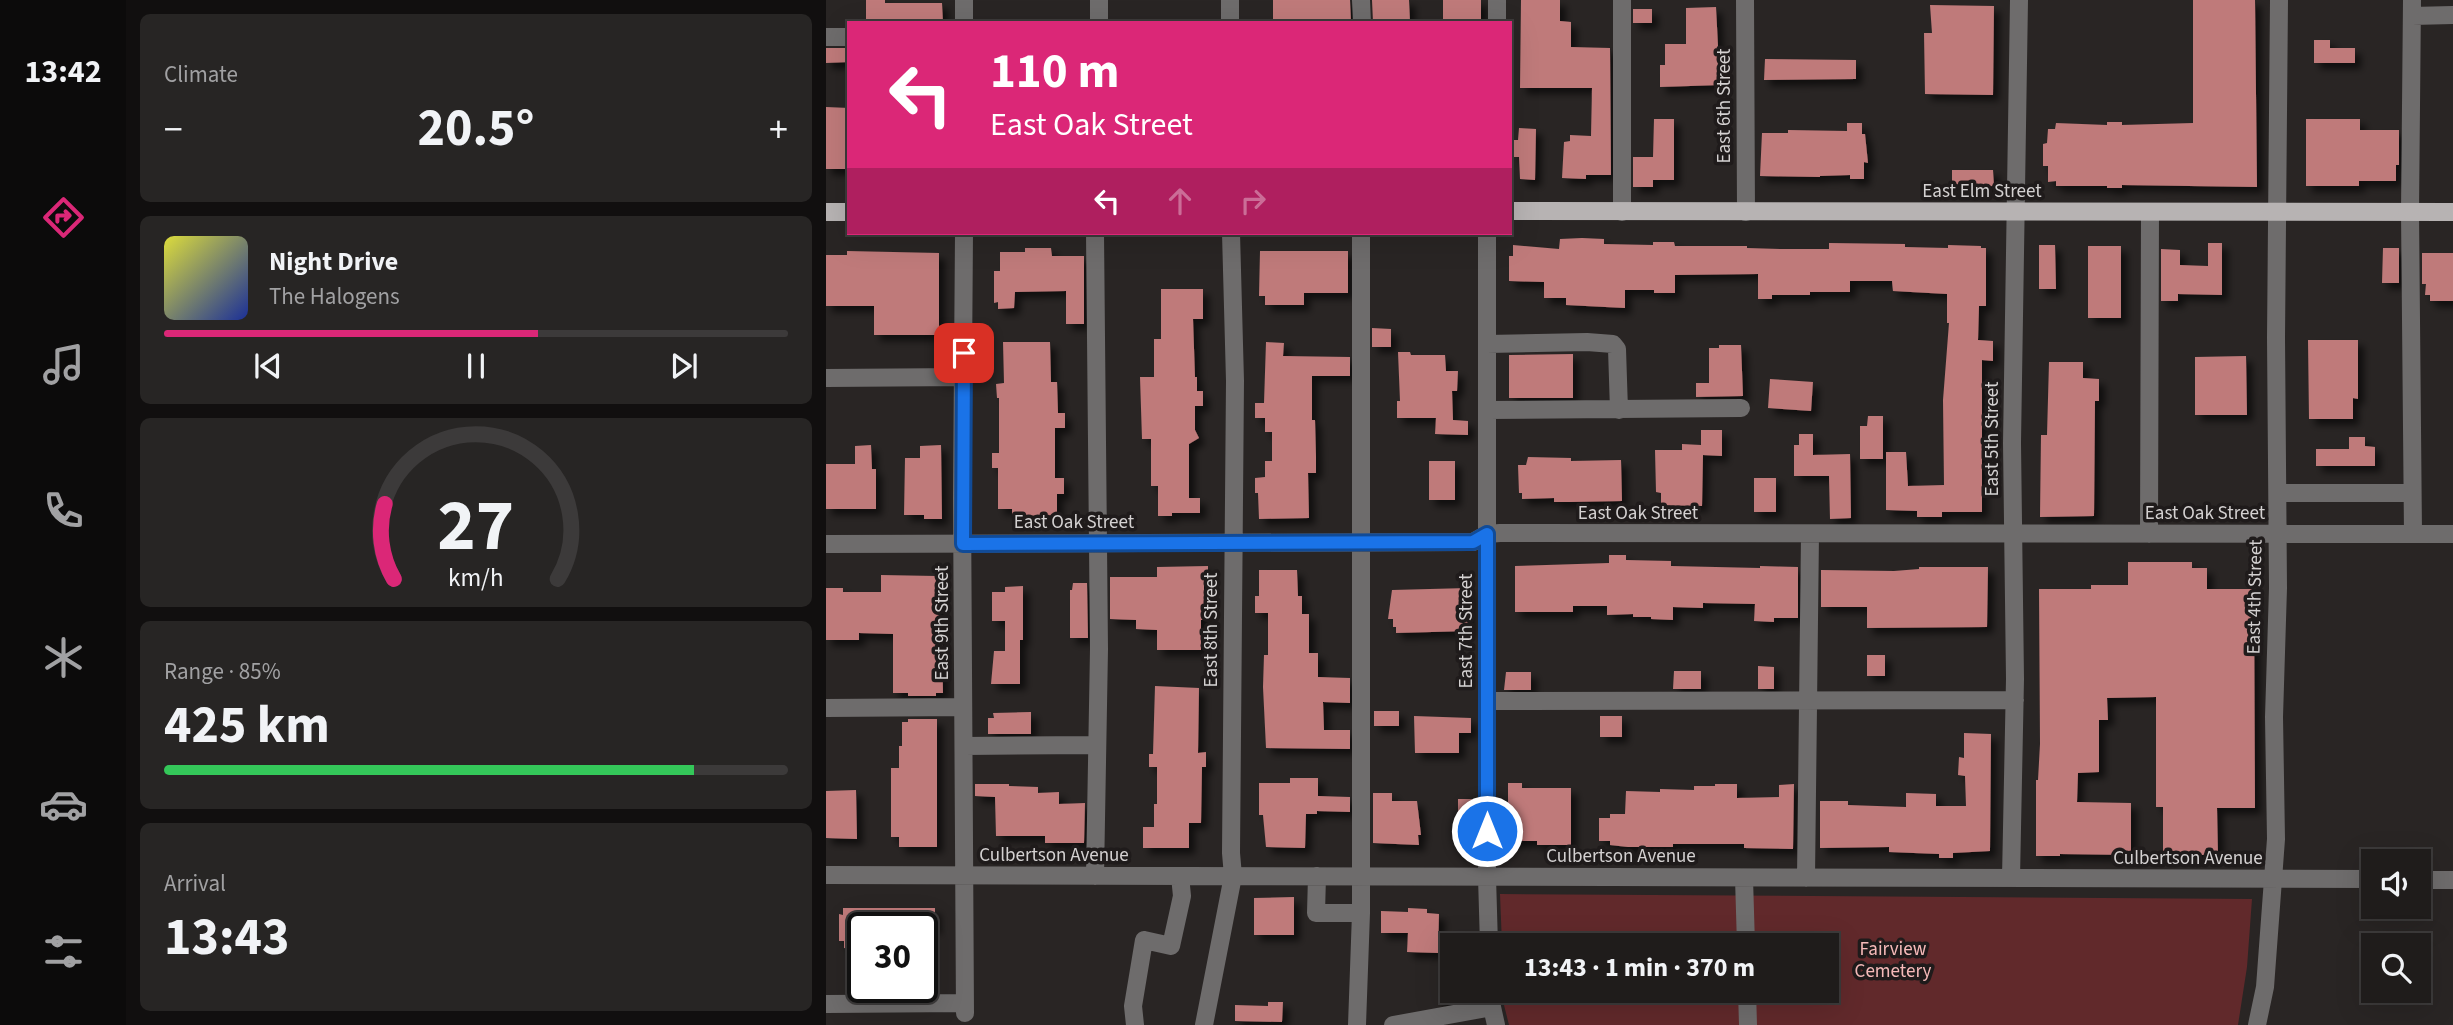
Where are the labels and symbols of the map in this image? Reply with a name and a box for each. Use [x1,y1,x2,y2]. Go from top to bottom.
street label: East 6th Street [1711,48,1738,164]
street label: East Elm Street [1922,178,2042,205]
pin [934,323,994,383]
street label: East 5th Street [1979,381,2006,497]
street label: East Oak Street [1578,500,1699,527]
street label: East Oak Street [2145,500,2266,527]
street label: East Oak Street [1014,509,1135,536]
street label: East 4th Street [2240,539,2270,655]
street label: East 9th Street [929,565,956,681]
street label: East 8th Street [1198,572,1225,688]
street label: East 7th Street [1453,573,1480,689]
position arrow [1450,794,1524,868]
street label: Culbertson Avenue [979,842,1129,869]
street label: Culbertson Avenue [1546,843,1696,870]
street label: Culbertson Avenue [2113,845,2263,872]
speed limit sign: 30 [847,912,938,1003]
park label: Fairview Cemetery [1855,936,1932,985]

